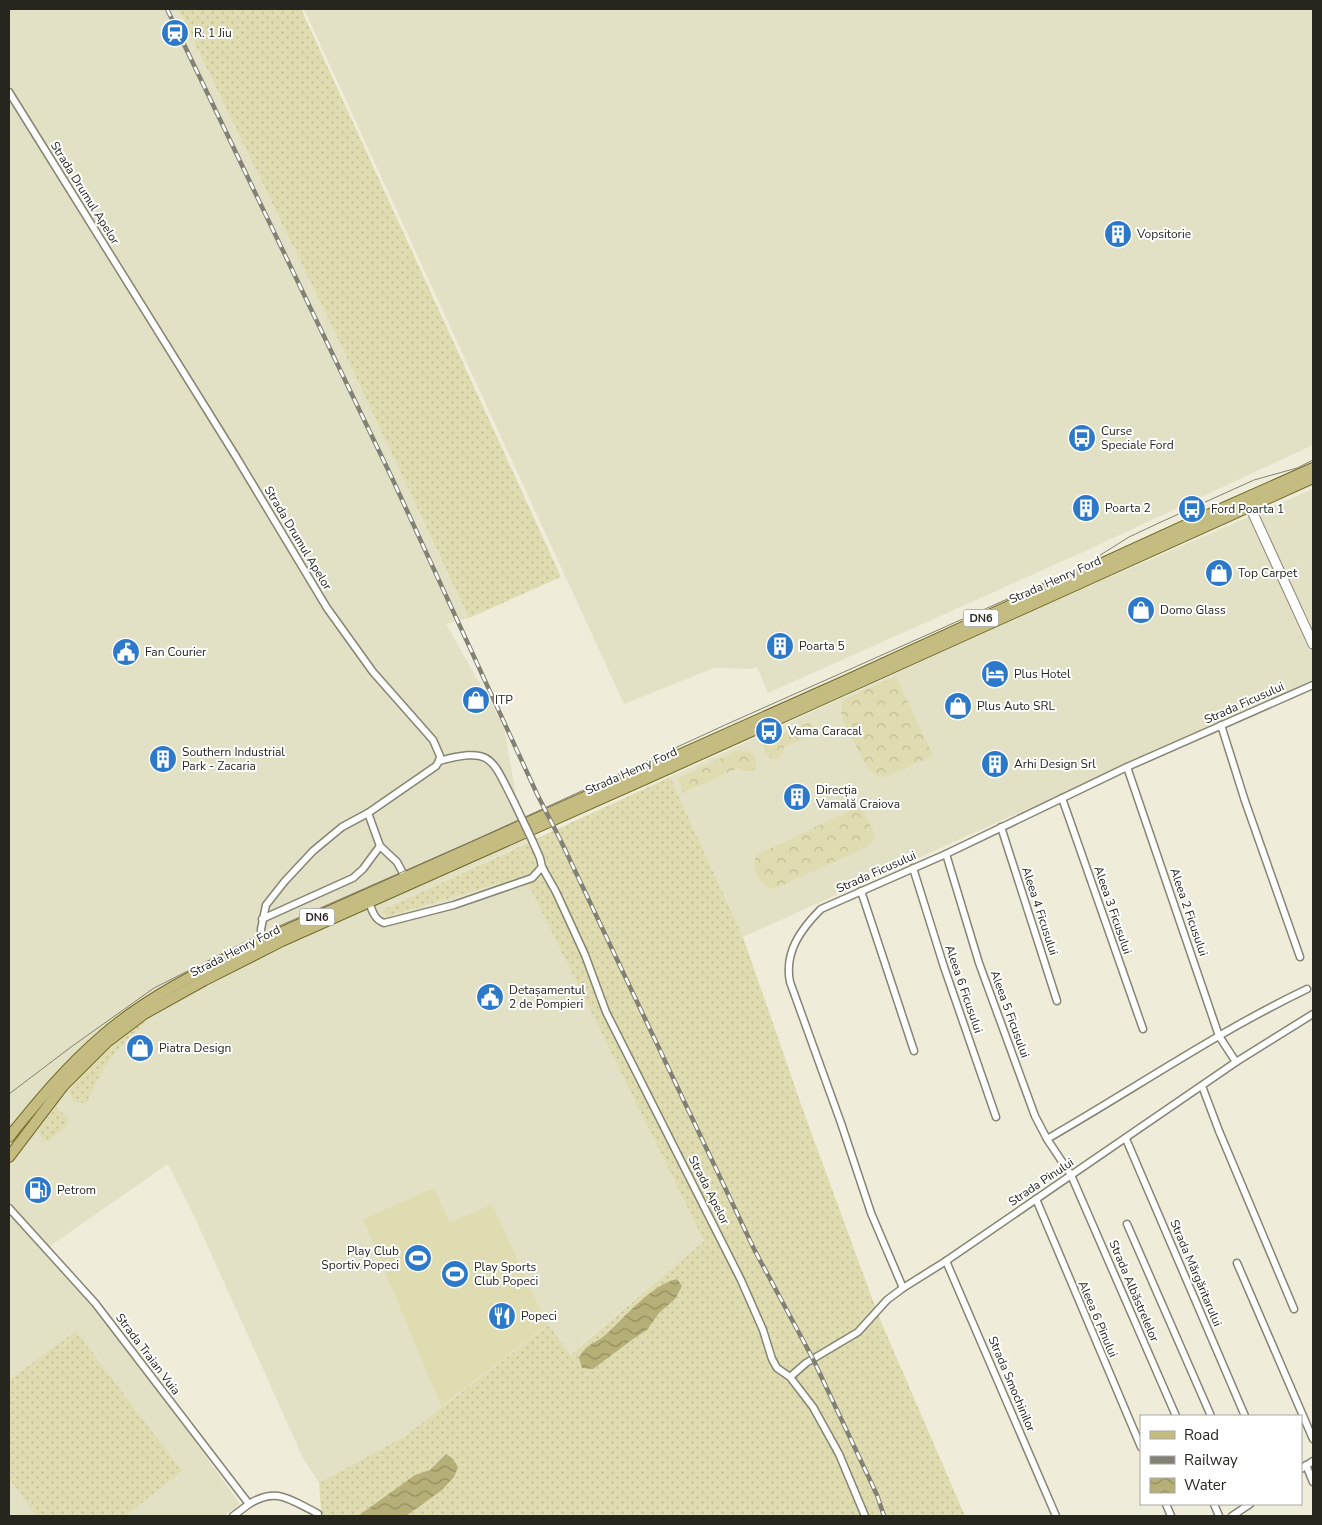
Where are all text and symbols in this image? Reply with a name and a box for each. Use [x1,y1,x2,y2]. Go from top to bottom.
station icon: R. 1 Jiu [160,18,190,48]
place label: R. 1 Jiu [194,25,232,41]
street label: Strada Drumul Apelor [47,138,124,248]
building icon: Vopsitorie [1103,219,1133,249]
place label: Vopsitorie [1136,226,1191,242]
bus stop icon: Curse Speciale Ford [1067,423,1097,453]
place label: Curse Speciale Ford [1101,423,1174,453]
street label: Strada Drumul Apelor [261,483,336,594]
building icon: Poarta 2 [1071,493,1101,523]
bus stop icon: Ford Poarta 1 [1177,494,1207,524]
place label: Poarta 2 [1105,500,1151,516]
place label: Ford Poarta 1 [1211,501,1284,517]
street label: Strada Henry Ford [1006,553,1104,607]
shop icon: Top Carpet [1204,558,1234,588]
place label: Top Carpet [1238,565,1298,581]
shop icon: Domo Glass [1126,595,1156,625]
place label: Domo Glass [1160,602,1226,618]
road number: DN6 [964,610,998,626]
building icon: Poarta 5 [765,631,795,661]
public building icon: Fan Courier [111,637,141,667]
place label: Poarta 5 [799,638,845,654]
place label: Fan Courier [145,644,207,660]
hotel icon: Plus Hotel [980,659,1010,689]
place label: Plus Hotel [1014,666,1071,682]
street label: Strada Ficusului [1202,678,1286,728]
shop icon: ITP [461,685,491,715]
shop icon: Plus Auto SRL [943,691,973,721]
place label: ITP [495,692,513,708]
place label: Plus Auto SRL [977,698,1056,714]
bus stop icon: Vama Caracal [754,716,784,746]
place label: Vama Caracal [787,723,862,739]
building icon: Southern Industrial Park - Zacaria [148,744,178,774]
place label: Southern Industrial Park - Zacaria [182,744,285,774]
street label: Strada Henry Ford [582,744,680,798]
building icon: Arhi Design Srl [980,749,1010,779]
place label: Arhi Design Srl [1014,756,1096,772]
building icon: Direcția Vamală Craiova [782,782,812,812]
place label: Direcția Vamală Craiova [815,782,900,812]
street label: Strada Ficusului [834,847,918,897]
street label: Aleea 3 Ficusului [1090,864,1136,956]
street label: Aleea 4 Ficusului [1018,865,1062,957]
street label: Aleea 2 Ficusului [1166,866,1212,958]
road number: DN6 [300,909,334,926]
street label: Strada Henry Ford [187,921,283,981]
street label: Aleea 6 Ficusului [941,943,987,1035]
street label: Aleea 5 Ficusului [987,968,1033,1060]
public building icon: Detașamentul 2 de Pompieri [475,982,505,1012]
place label: Detașamentul 2 de Pompieri [509,982,585,1012]
shop icon: Piatra Design [125,1033,155,1063]
place label: Piatra Design [159,1040,231,1056]
street label: Strada Apelor [685,1153,734,1228]
street label: Strada Pinului [1005,1154,1077,1210]
fuel station icon: Petrom [23,1175,53,1205]
place label: Petrom [57,1182,96,1198]
street label: Strada Mărgăritarului [1166,1217,1226,1329]
street label: Strada Albăstrelelor [1105,1238,1163,1345]
place label: Play Club Sportiv Popeci [321,1243,399,1273]
sports icon: Play Club Sportiv Popeci [403,1243,433,1273]
sports icon: Play Sports Club Popeci [440,1259,470,1289]
place label: Play Sports Club Popeci [474,1259,538,1289]
street label: Aleea 6 Pinului [1075,1278,1121,1360]
restaurant icon: Popeci [487,1301,517,1331]
place label: Popeci [521,1308,557,1324]
street label: Strada Traian Vuia [112,1310,184,1398]
street label: Strada Smochinilor [985,1334,1040,1435]
legend [1140,1415,1302,1505]
text: Road [1184,1425,1219,1445]
text: Railway [1184,1450,1238,1470]
text: Water [1184,1475,1227,1495]

